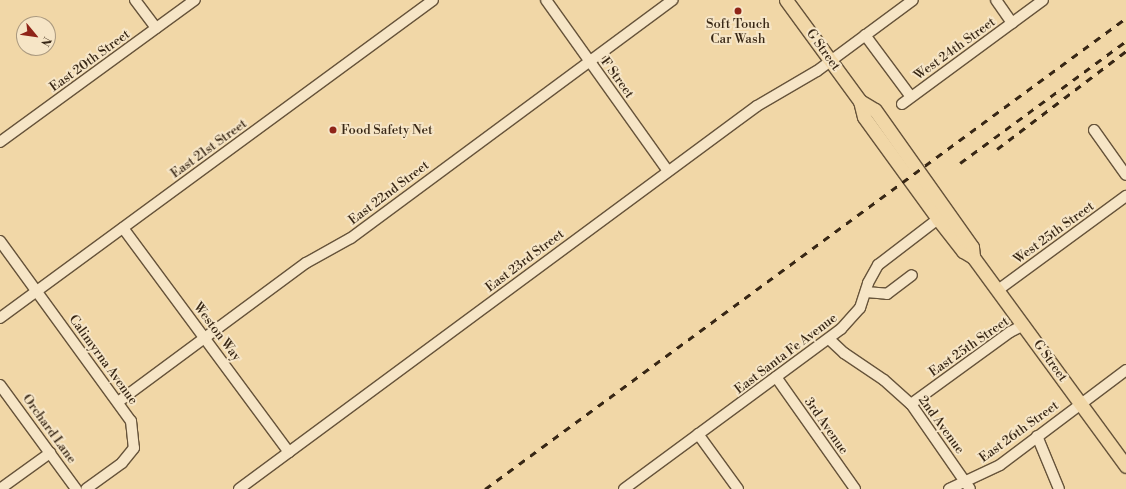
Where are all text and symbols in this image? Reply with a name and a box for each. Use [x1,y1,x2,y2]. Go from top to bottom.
marker: Soft Touch Car Wash [733,6,743,16]
street label: West 24th Street [911,14,999,84]
north arrow [16,16,56,56]
place label: Soft Touch Car Wash [706,17,770,48]
street label: G Street [803,26,843,74]
street label: East 20th Street [47,27,133,95]
text: N [37,34,54,49]
street label: F Street [597,55,637,101]
street label: East 21st Street [168,116,250,182]
place label: Food Safety Net [341,122,433,138]
marker: Food Safety Net [328,125,338,135]
street label: East 22nd Street [346,158,432,228]
street label: West 25th Street [1011,199,1097,267]
street label: East 23rd Street [483,226,567,296]
street label: Weston Way [190,300,244,364]
street label: East Santa Fe Avenue [732,310,840,398]
street label: Calimyrna Avenue [65,312,141,408]
street label: East 25th Street [926,314,1012,380]
street label: G Street [1030,337,1070,385]
street label: Orchard Lane [19,391,79,467]
street label: 2nd Avenue [915,393,967,457]
street label: 3rd Avenue [801,395,851,457]
street label: East 26th Street [976,398,1062,466]

